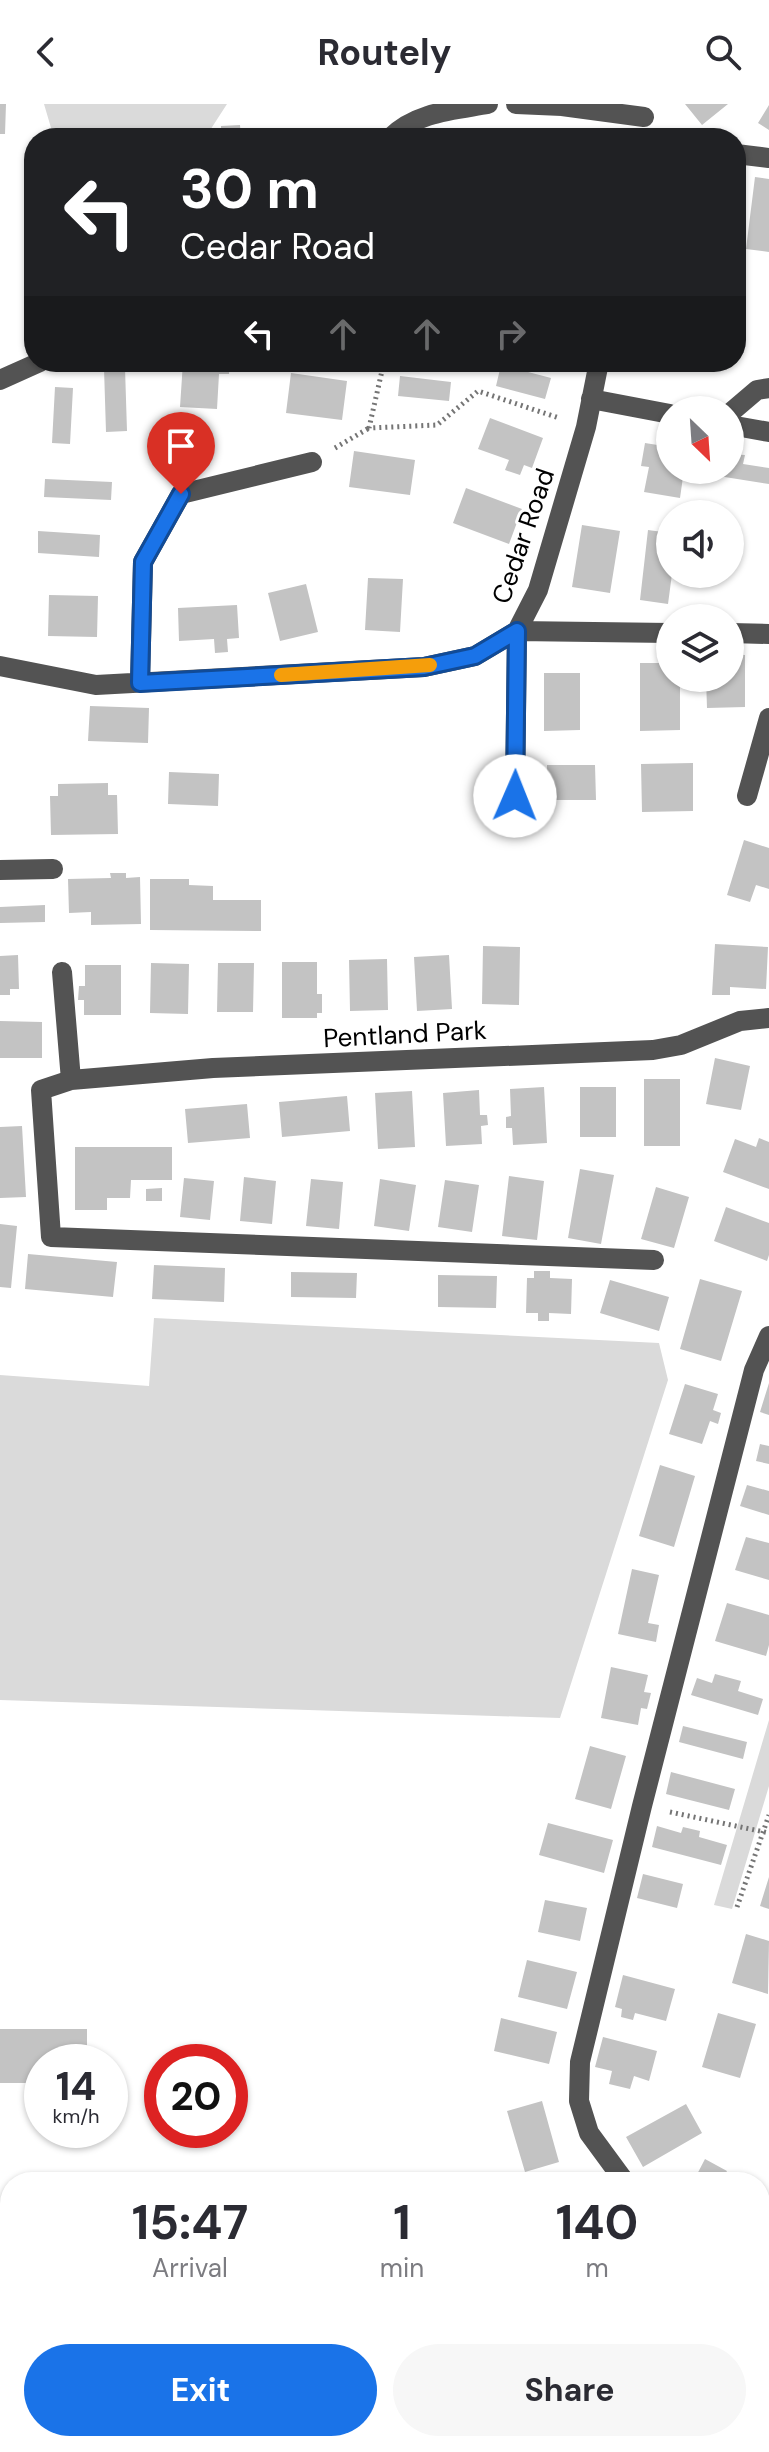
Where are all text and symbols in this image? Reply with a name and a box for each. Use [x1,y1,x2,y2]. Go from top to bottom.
text: Routely [318,29,451,76]
icon: back [24,30,68,74]
icon: search [701,30,745,74]
text: 30 m [180,152,319,225]
icon: left [48,160,152,264]
text: Cedar Road [180,223,375,270]
icon: left [237,312,281,356]
icon: ahead [321,312,365,356]
icon: ahead [405,312,449,356]
icon: right [489,312,533,356]
north arrow [656,396,744,484]
map controls [656,396,744,692]
pin [147,412,215,494]
icon: arrive [159,424,203,468]
street label: Cedar Road [484,464,562,608]
button: sound [656,500,744,588]
button: layers [656,604,744,692]
position arrow [473,754,557,838]
street label: Pentland Park [322,1013,488,1055]
speed limit sign: 20 [144,2044,248,2148]
text: 14 [56,2060,96,2112]
text: km/h [52,2103,100,2129]
text: 15:47 [132,2191,248,2254]
text: 1 [393,2191,411,2254]
text: 140 [556,2191,638,2254]
text: Arrival [152,2251,228,2285]
text: min [380,2251,424,2285]
text: m [586,2251,609,2285]
button: Exit [24,2344,377,2436]
button: Share [393,2344,746,2436]

